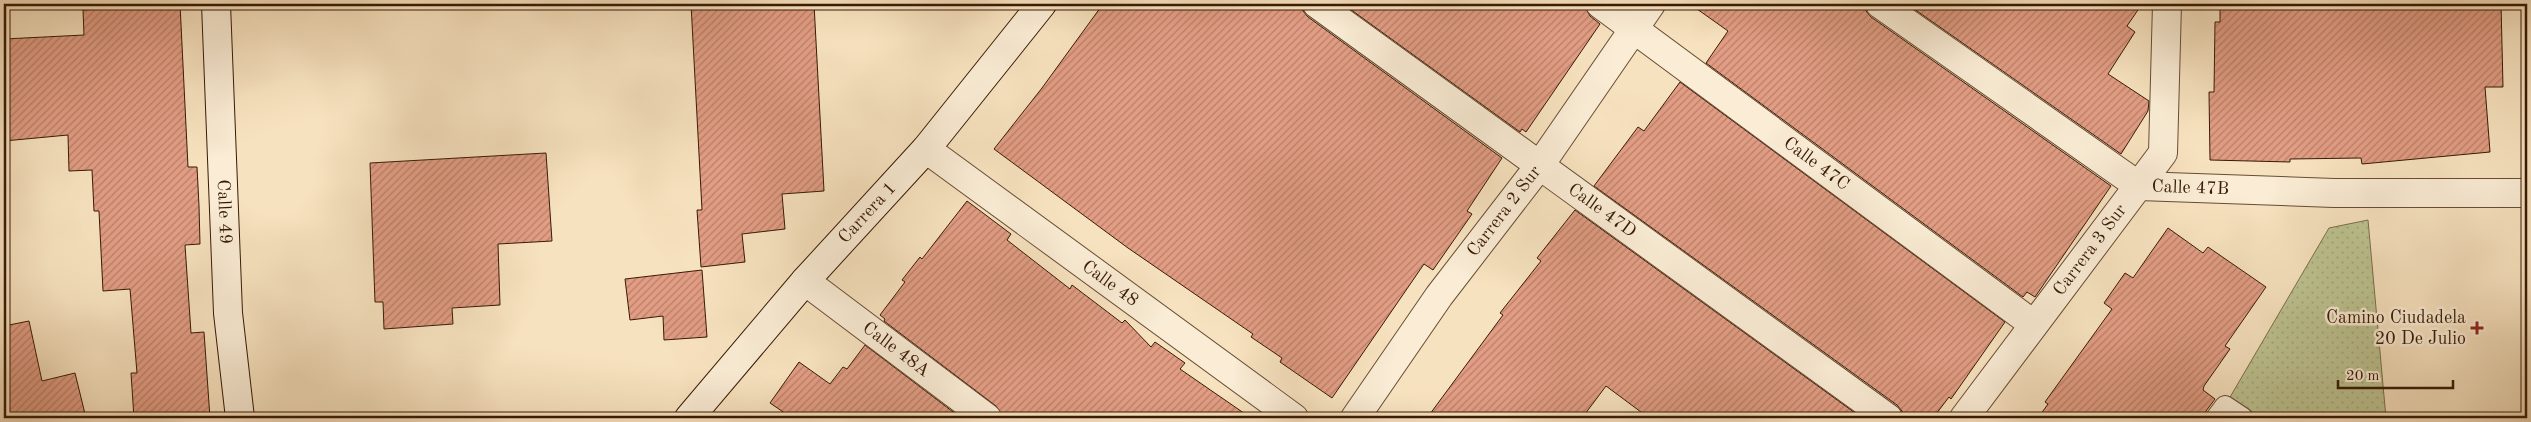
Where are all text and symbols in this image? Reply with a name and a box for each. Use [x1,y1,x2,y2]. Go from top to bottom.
street label: Calle 47C [1780,134,1853,194]
street label: Carrera 2 Sur [1464,162,1545,260]
street label: Calle 47B [2151,177,2229,198]
street label: Calle 49 [214,179,234,245]
street label: Carrera 1 [835,179,900,247]
street label: Calle 47D [1565,180,1639,241]
street label: Carrera 3 Sur [2050,201,2130,299]
street label: Calle 48 [1079,257,1142,310]
place label: Camino Ciudadela 20 De Julio [2326,309,2466,348]
street label: Calle 48A [859,319,933,381]
marker: Camino Ciudadela 20 De Julio [2470,321,2484,335]
scale bar [2338,357,2454,389]
text: 20 m [2346,369,2380,384]

